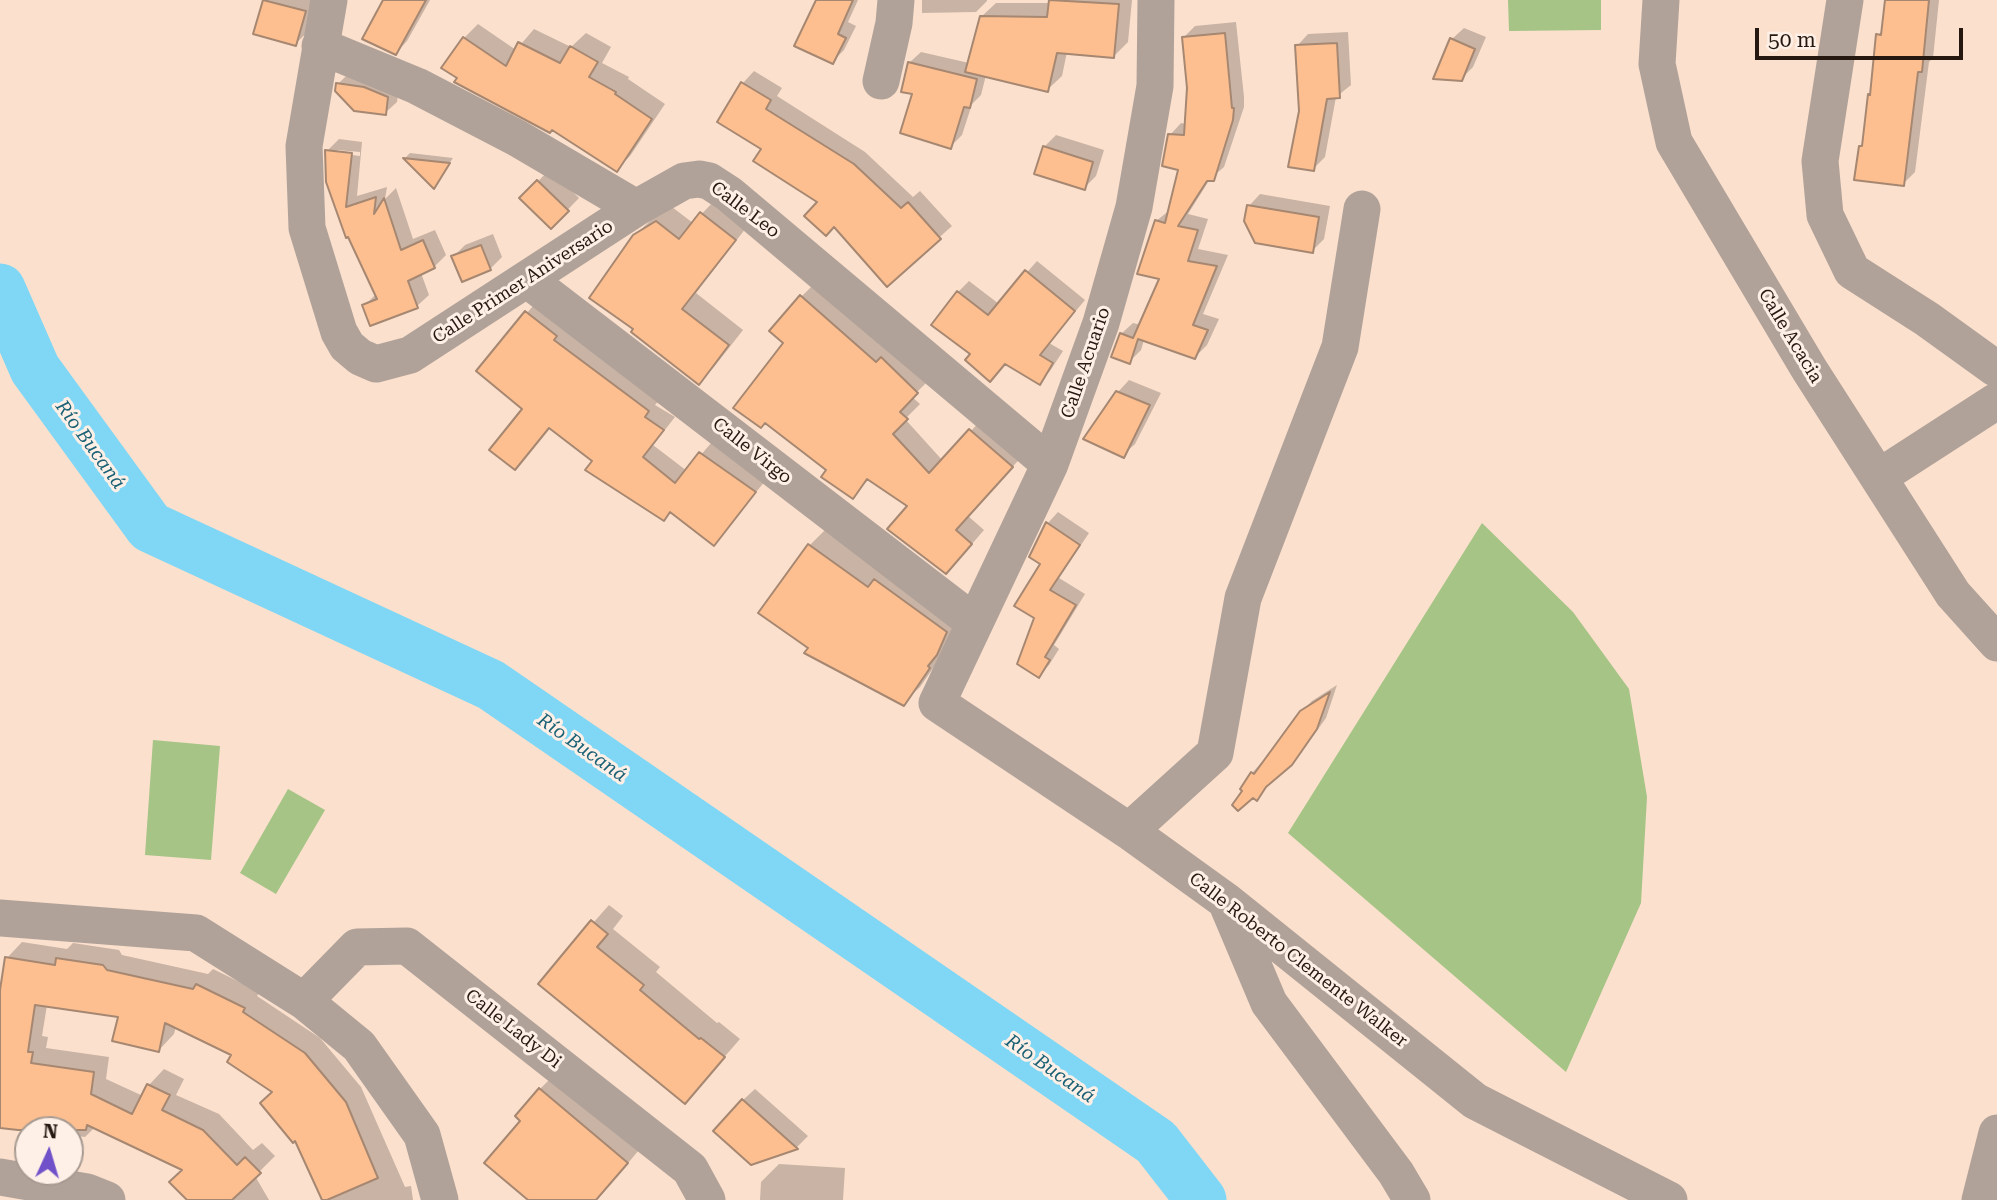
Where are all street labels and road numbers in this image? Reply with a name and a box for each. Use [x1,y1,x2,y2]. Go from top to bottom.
street label: Calle Leo [706,177,784,243]
street label: Calle Primer Aniversario [429,216,617,348]
street label: Calle Acacia [1753,285,1827,387]
street label: Calle Acuario [1057,305,1115,421]
street label: Calle Virgo [708,413,796,489]
street label: Calle Roberto Clemente Walker [1185,868,1411,1052]
street label: Calle Lady Di [461,985,565,1073]

